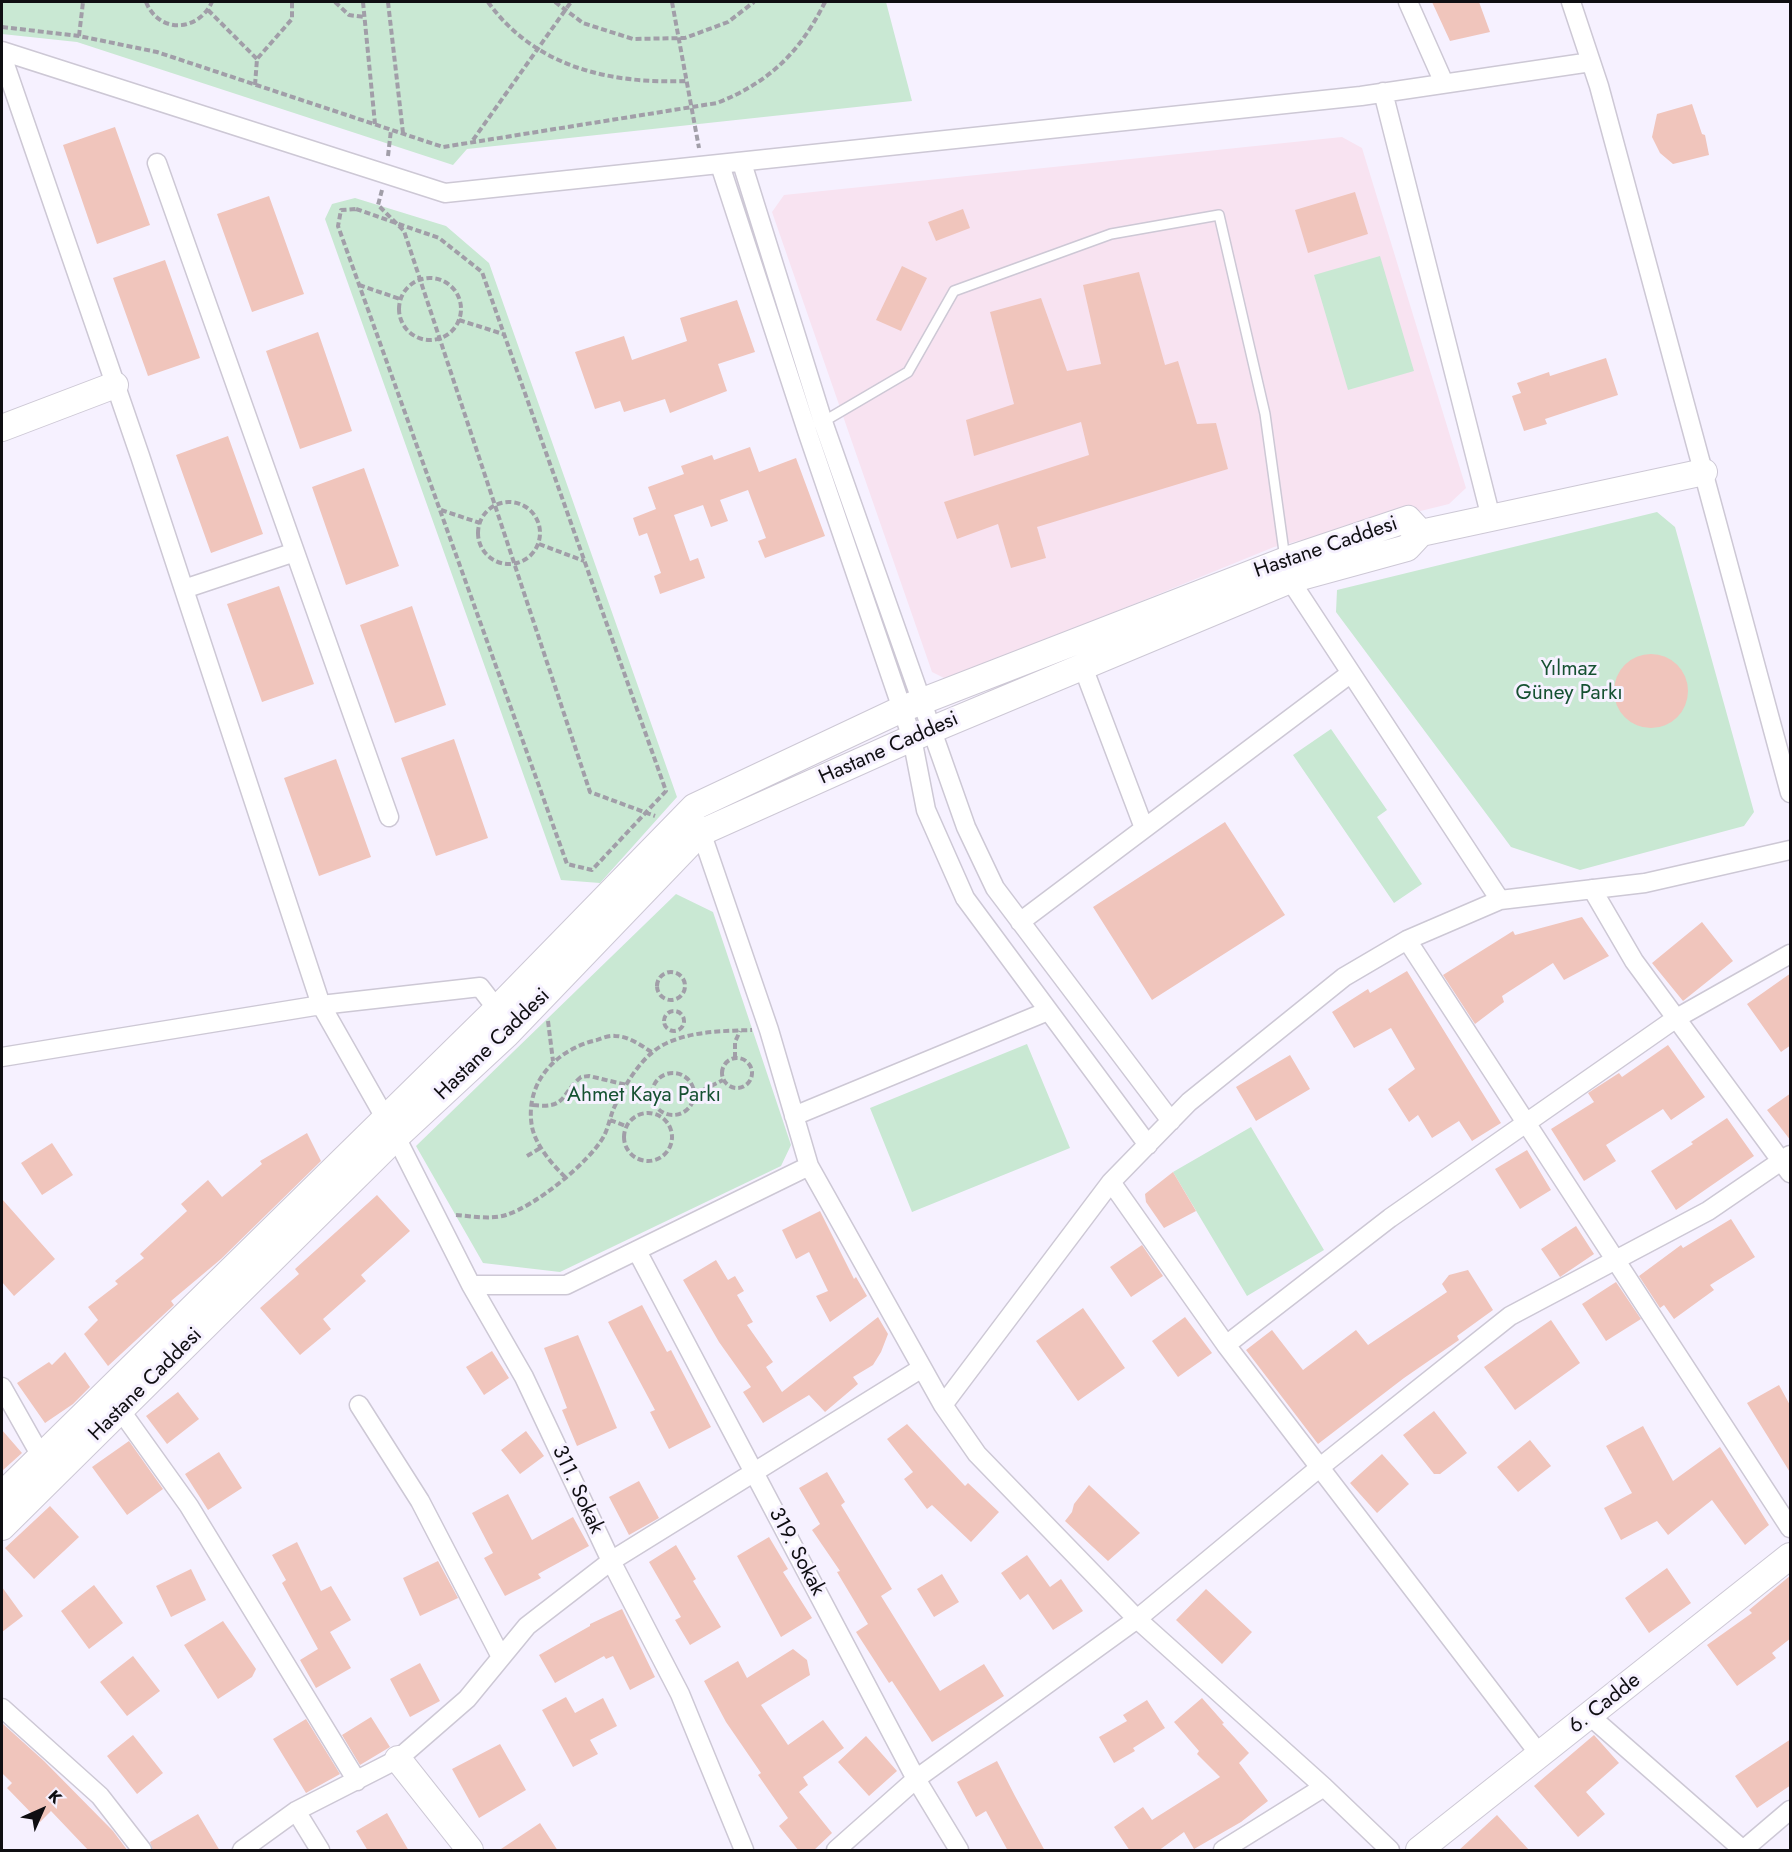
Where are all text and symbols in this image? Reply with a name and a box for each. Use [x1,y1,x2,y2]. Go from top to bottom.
street label: Hastane Caddesi [1251,512,1401,584]
park label: Yılmaz Güney Parkı [1515,657,1623,707]
street label: Hastane Caddesi [815,707,963,791]
street label: Hastane Caddesi [430,984,556,1106]
park label: Ahmet Kaya Parkı [567,1083,721,1109]
street label: Hastane Caddesi [84,1323,208,1447]
street label: 311. Sokak [546,1442,608,1538]
street label: 319. Sokak [762,1504,830,1600]
street label: 6. Cadde [1564,1668,1646,1740]
north arrow [12,1780,72,1840]
text: K [43,1785,67,1809]

